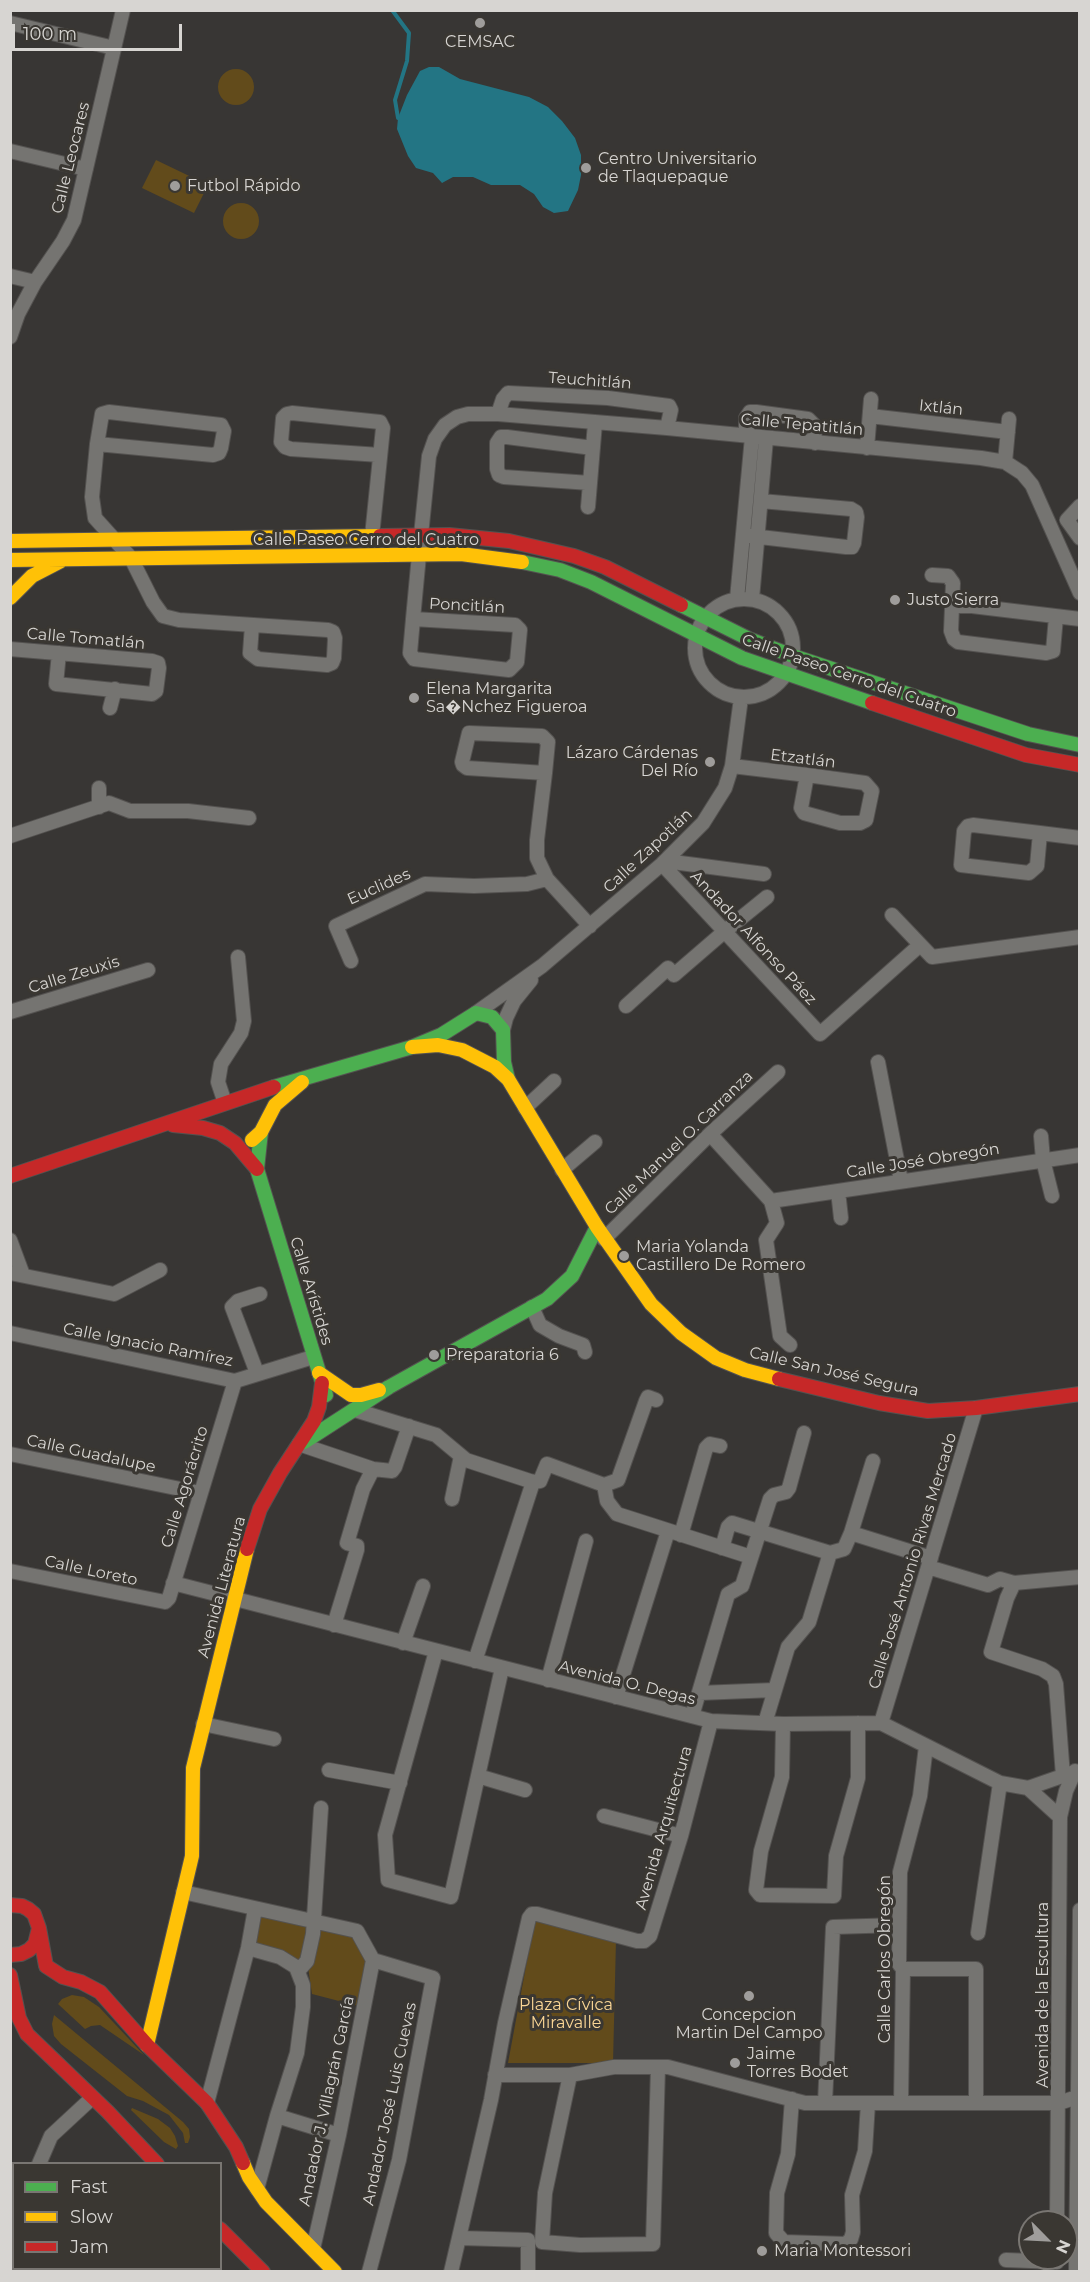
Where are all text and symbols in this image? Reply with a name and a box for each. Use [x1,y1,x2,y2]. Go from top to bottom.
scale bar [15,12,184,50]
marker: CEMSAC [473,16,487,30]
text: 100 m [23,23,77,45]
place label: CEMSAC [445,32,515,52]
street label: Calle Leocares [48,100,94,216]
place label: Centro Universitario de Tlaquepaque [598,149,757,187]
marker: Centro Universitario de Tlaquepaque [579,161,593,175]
place label: Futbol Rápido [187,176,300,196]
marker: Futbol Rápido [168,179,182,193]
street label: Teuchitlán [548,369,632,393]
street label: Ixtlán [918,396,964,420]
street label: Calle Tepatitlán [740,410,864,440]
street label: Calle Paseo Cerro del Cuatro [253,530,479,550]
place label: Justo Sierra [907,590,999,610]
marker: Justo Sierra [888,593,902,607]
street label: Poncitlán [428,594,506,618]
street label: Calle Tomatlán [26,624,146,654]
street label: Calle Paseo Cerro del Cuatro [739,630,959,722]
place label: Elena Margarita Sa�Nchez Figueroa [426,679,587,717]
marker: Elena Margarita Sa�Nchez Figueroa [407,691,421,705]
place label: Lázaro Cárdenas Del Río [566,743,698,781]
street label: Etzatlán [769,745,837,773]
marker: Lázaro Cárdenas Del Río [703,755,717,769]
street label: Calle Zapotlán [599,805,697,897]
street label: Euclides [344,865,414,909]
street label: Andador Alfonso Páez [686,867,820,1009]
street label: Calle Zeuxis [26,952,122,998]
street label: Calle Manuel O. Carranza [601,1067,757,1219]
street label: Calle José Obregón [845,1139,1001,1183]
street label: Calle Arístides [285,1235,337,1347]
place label: Maria Yolanda Castillero De Romero [636,1237,806,1275]
marker: Maria Yolanda Castillero De Romero [617,1249,631,1263]
street label: Calle Ignacio Ramírez [61,1319,235,1371]
street label: Calle San José Segura [747,1343,921,1401]
place label: Preparatoria 6 [446,1345,559,1365]
marker: Preparatoria 6 [427,1348,441,1362]
street label: Calle Agorácrito [157,1424,213,1550]
street label: Calle Guadalupe [25,1431,157,1477]
street label: Calle José Antonio Rivas Mercado [865,1431,961,1691]
street label: Avenida Literatura [194,1514,250,1660]
street label: Calle Loreto [43,1552,139,1590]
street label: Avenida O. Degas [557,1657,697,1709]
street label: Avenida Arquitectura [631,1744,697,1912]
street label: Calle Carlos Obregón [875,1875,895,2043]
street label: Avenida de la Escultura [1033,1902,1053,2088]
marker: Concepcion Martin Del Campo [742,1989,756,2003]
street label: Andador J. Villagrán García [295,1994,359,2208]
park label: Plaza Cívica Miravalle [519,1995,613,2033]
street label: Andador José Luis Cuevas [359,2001,421,2207]
place label: Concepcion Martin Del Campo [675,2005,823,2043]
place label: Jaime Torres Bodet [747,2044,849,2082]
marker: Jaime Torres Bodet [728,2056,742,2070]
legend [12,2162,222,2270]
text: Fast [70,2176,108,2198]
text: Slow [70,2206,113,2228]
north arrow [1018,2210,1078,2270]
text: Jam [70,2236,109,2258]
text: N [1052,2237,1074,2256]
place label: Maria Montessori [774,2241,911,2261]
marker: Maria Montessori [755,2244,769,2258]

